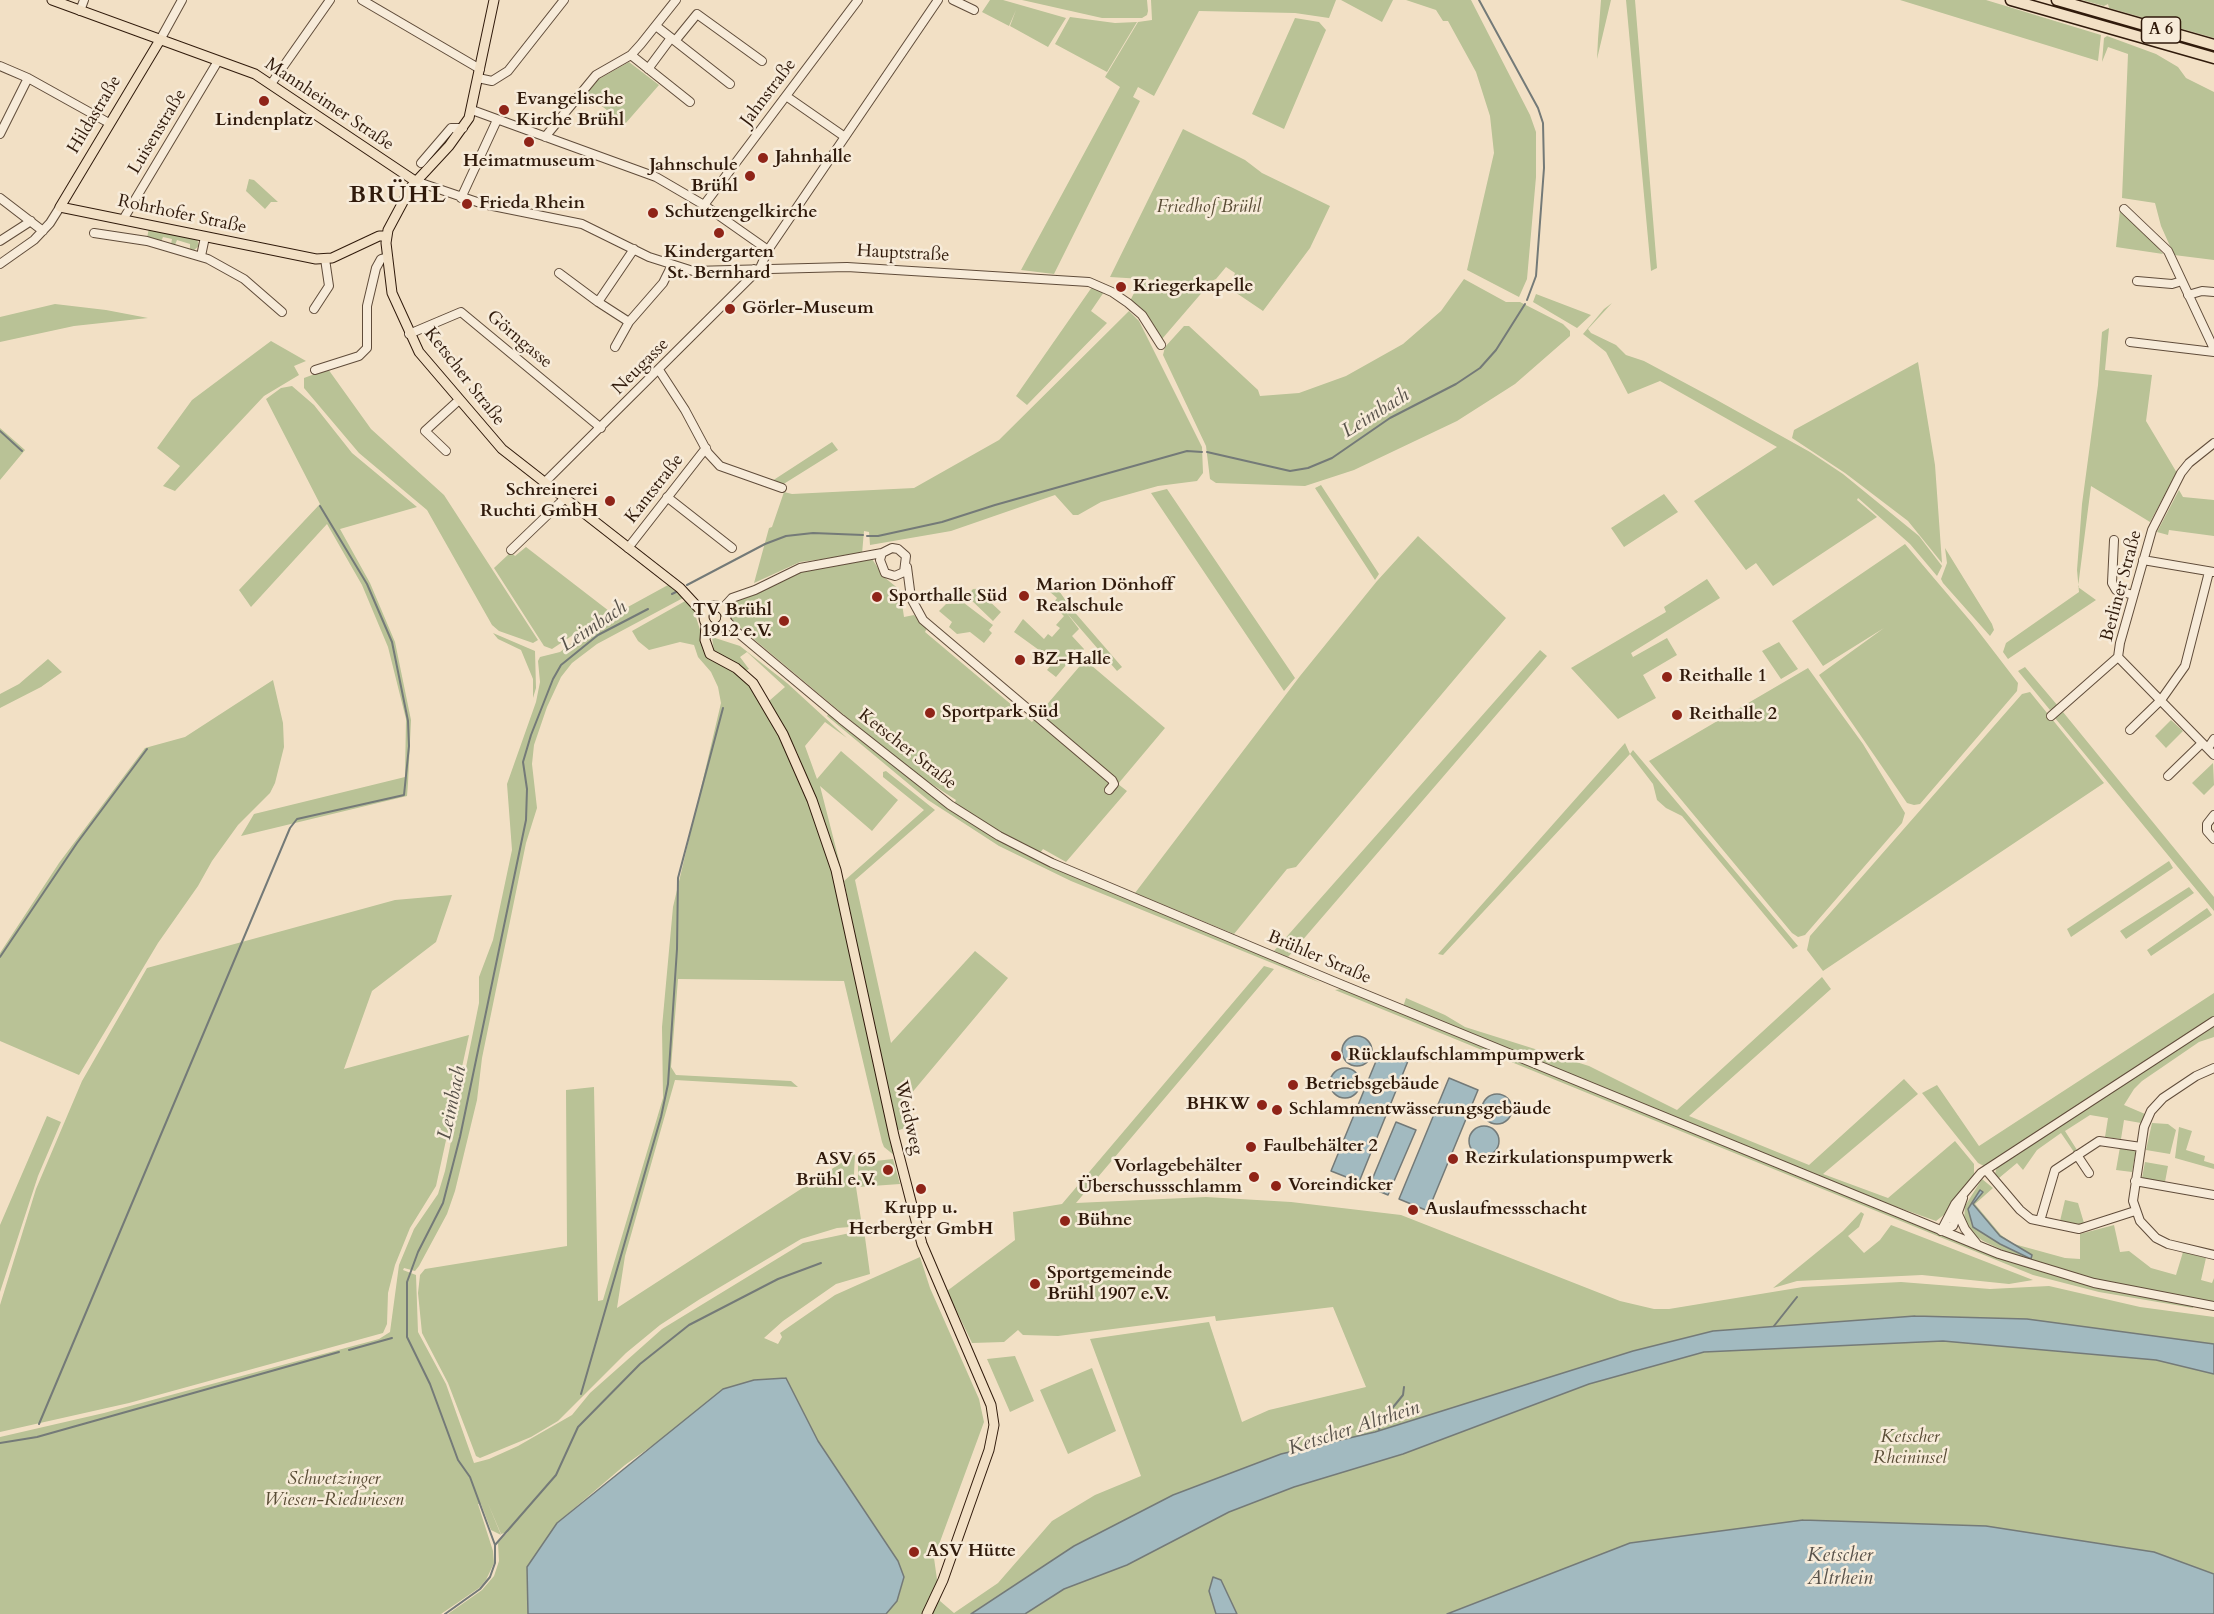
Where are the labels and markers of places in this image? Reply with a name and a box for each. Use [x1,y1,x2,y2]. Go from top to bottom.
place label: Evangelische Kirche Brühl [516,89,624,132]
marker: Lindenplatz [257,94,271,108]
marker: Evangelische Kirche Brühl [497,103,511,117]
place label: Lindenplatz [215,110,313,132]
marker: Heimatmuseum [522,135,536,149]
place label: Jahnhalle [775,147,852,169]
place label: Heimatmuseum [463,151,595,173]
marker: Jahnhalle [756,151,770,165]
place label: Jahnschule Brühl [649,155,738,198]
marker: Jahnschule Brühl [743,169,757,183]
place label: Frieda Rhein [479,193,585,215]
marker: Frieda Rhein [460,197,474,211]
place label: Schutzengelkirche [665,202,817,224]
marker: Schutzengelkirche [646,206,660,220]
marker: Kindergarten St. Bernhard [712,226,726,240]
place label: Kindergarten St. Bernhard [664,242,774,284]
place label: Kriegerkapelle [1133,276,1253,298]
marker: Kriegerkapelle [1114,280,1128,294]
place label: Görler-Museum [742,298,874,320]
marker: Görler-Museum [723,302,737,316]
place label: Schreinerei Ruchti GmbH [480,480,598,522]
marker: Schreinerei Ruchti GmbH [603,494,617,508]
place label: Marion Dönhoff Realschule [1036,575,1173,618]
place label: Sporthalle Süd [889,586,1007,608]
marker: Marion Dönhoff Realschule [1017,589,1031,603]
marker: Sporthalle Süd [870,590,884,604]
place label: TV Brühl 1912 e.V. [693,600,772,642]
marker: TV Brühl 1912 e.V. [777,614,791,628]
place label: BZ-Halle [1032,649,1111,671]
marker: BZ-Halle [1013,653,1027,667]
place label: Reithalle 1 [1679,666,1767,688]
marker: Reithalle 1 [1660,670,1674,684]
place label: Sportpark Süd [942,702,1059,724]
place label: Reithalle 2 [1689,704,1777,726]
marker: Sportpark Süd [923,706,937,720]
marker: Reithalle 2 [1670,708,1684,722]
place label: Rücklaufschlammpumpwerk [1348,1045,1585,1067]
marker: Rücklaufschlammpumpwerk [1329,1049,1343,1063]
place label: Betriebsgebäude [1305,1074,1439,1096]
marker: Betriebsgebäude [1286,1078,1300,1092]
place label: BHKW [1186,1094,1250,1116]
marker: BHKW [1255,1098,1269,1112]
place label: Schlammentwässerungsgebäude [1289,1099,1551,1121]
marker: Schlammentwässerungsgebäude [1270,1103,1284,1117]
place label: Faulbehälter 2 [1263,1136,1378,1158]
marker: Faulbehälter 2 [1244,1140,1258,1154]
place label: Rezirkulationspumpwerk [1465,1148,1673,1170]
place label: ASV 65 Brühl e.V. [795,1149,876,1192]
marker: Rezirkulationspumpwerk [1446,1152,1460,1166]
place label: Vorlagebehälter Überschussschlamm [1078,1156,1242,1198]
marker: ASV 65 Brühl e.V. [881,1163,895,1177]
marker: Vorlagebehälter Überschussschlamm [1247,1170,1261,1184]
place label: Voreindicker [1288,1175,1393,1197]
marker: Voreindicker [1269,1179,1283,1193]
marker: Krupp u. Herberger GmbH [914,1182,928,1196]
place label: Krupp u. Herberger GmbH [849,1198,993,1240]
place label: Auslaufmessschacht [1425,1199,1587,1221]
marker: Auslaufmessschacht [1406,1203,1420,1217]
place label: Bühne [1077,1210,1132,1232]
marker: Bühne [1058,1214,1072,1228]
place label: Sportgemeinde Brühl 1907 e.V. [1047,1263,1172,1306]
marker: Sportgemeinde Brühl 1907 e.V. [1028,1277,1042,1291]
place label: ASV Hütte [926,1541,1016,1563]
marker: ASV Hütte [907,1545,921,1559]

